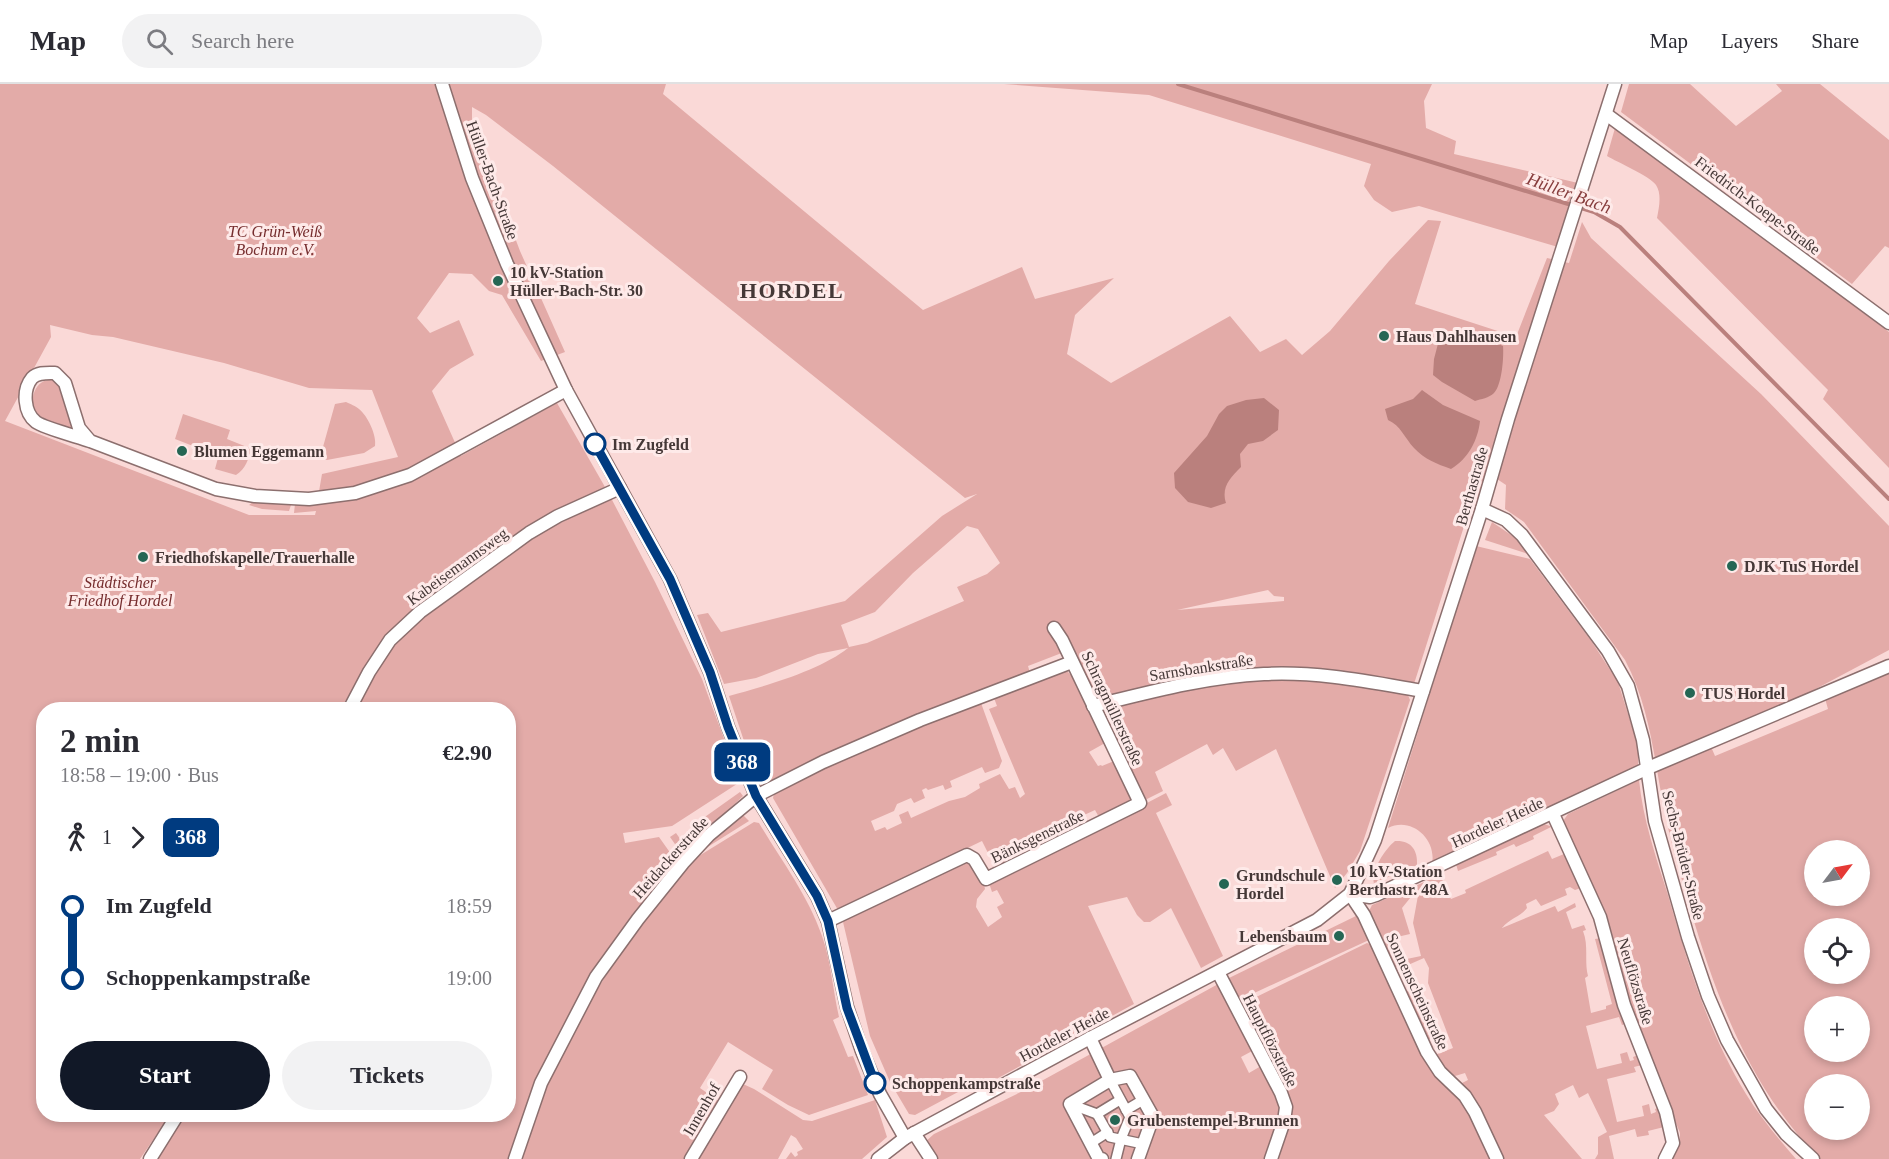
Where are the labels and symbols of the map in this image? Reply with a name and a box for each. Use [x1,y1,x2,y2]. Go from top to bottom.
street label: Hüller-Bach-Straße [463,119,522,242]
street label: Friedrich-Koepe-Straße [1691,153,1823,259]
water label: Hüller Bach [1523,168,1614,218]
park label: TC Grün-Weiß Bochum e.V. [228,223,322,258]
place label: 10 kV-Station Hüller-Bach-Str. 30 [510,264,643,299]
marker: 10 kV-Station Hüller-Bach-Str. 30 [491,274,505,288]
district label: HORDEL [740,278,844,303]
place label: Haus Dahlhausen [1396,328,1517,345]
marker: Haus Dahlhausen [1377,329,1391,343]
marker: Im Zugfeld [584,433,606,455]
place label: Im Zugfeld [612,436,689,454]
place label: Blumen Eggemann [194,443,324,461]
marker: Blumen Eggemann [175,444,189,458]
street label: Berthastraße [1452,445,1491,527]
street label: Kabeisemannsweg [404,524,511,609]
place label: Friedhofskapelle/Trauerhalle [155,549,355,567]
marker: Friedhofskapelle/Trauerhalle [136,550,150,564]
place label: DJK TuS Hordel [1744,558,1859,575]
marker: DJK TuS Hordel [1725,559,1739,573]
park label: Städtischer Friedhof Hordel [67,574,173,610]
street label: Schragmüllerstraße [1078,648,1147,769]
street label: Sarnsbankstraße [1148,651,1254,684]
place label: TUS Hordel [1702,685,1786,702]
marker: TUS Hordel [1683,686,1697,700]
line badge: 368 [708,742,777,782]
street label: Sechs-Brüder-Straße [1659,789,1708,922]
street label: Hordeler Heide [1449,794,1546,851]
street label: Bänksgenstraße [988,807,1087,867]
street label: Heidackerstraße [629,813,711,902]
north arrow [1804,840,1870,906]
place label: 10 kV-Station Berthastr. 48A [1349,863,1449,898]
place label: Grundschule Hordel [1236,867,1325,902]
marker: 10 kV-Station Berthastr. 48A [1330,873,1344,887]
marker: Grundschule Hordel [1217,877,1231,891]
place label: Lebensbaum [1239,928,1328,945]
marker: Lebensbaum [1332,929,1346,943]
street label: Sonnenscheinstraße [1383,930,1452,1052]
street label: Neuflözstraße [1614,936,1657,1027]
street label: Hauptflözstraße [1239,991,1301,1090]
street label: Hordeler Heide [1017,1004,1112,1065]
marker: Schoppenkampstraße [864,1072,886,1094]
place label: Schoppenkampstraße [892,1075,1040,1093]
street label: Innenhof [680,1079,724,1139]
place label: Grubenstempel-Brunnen [1127,1112,1299,1130]
marker: Grubenstempel-Brunnen [1108,1113,1122,1127]

